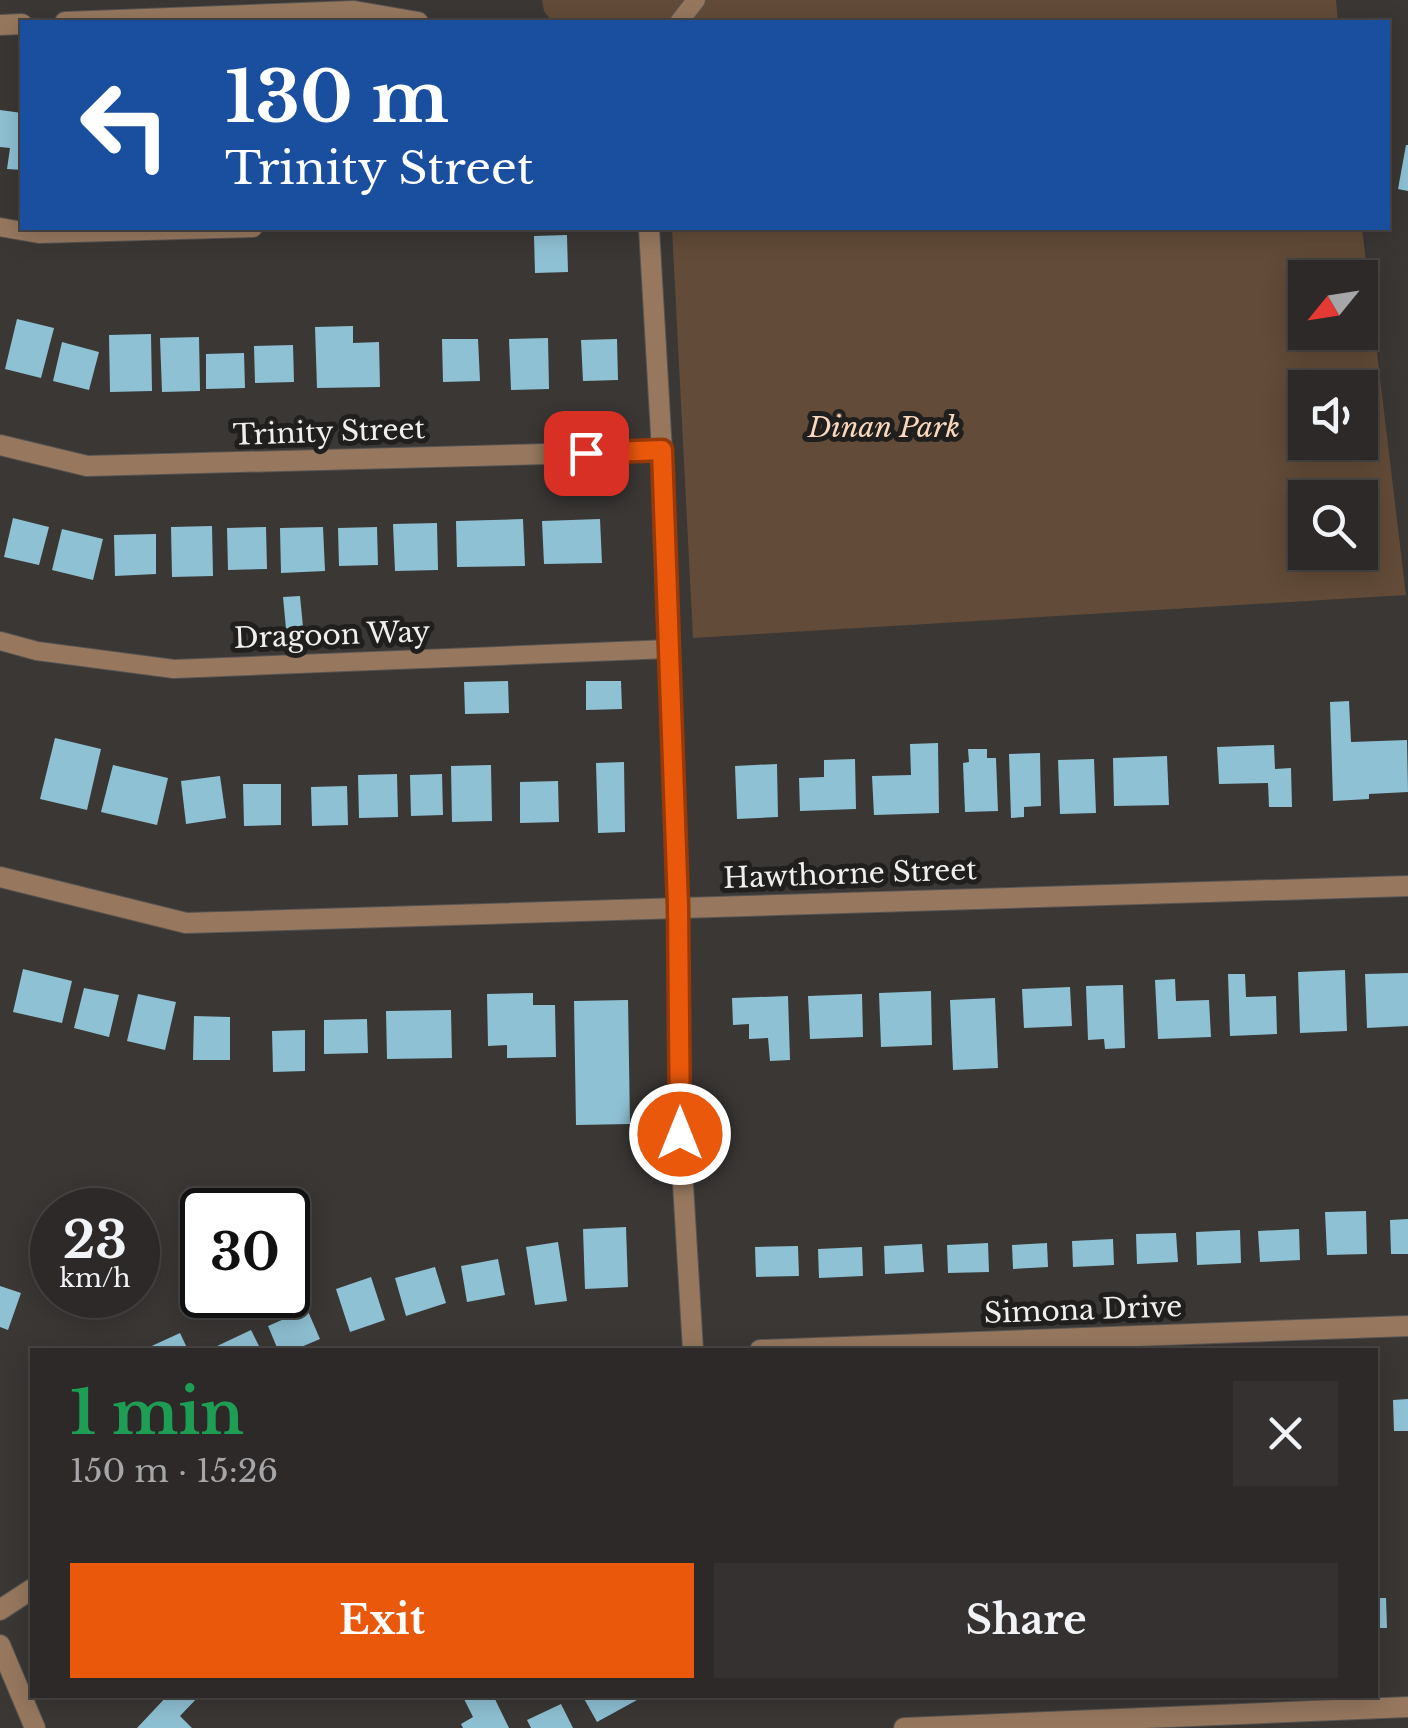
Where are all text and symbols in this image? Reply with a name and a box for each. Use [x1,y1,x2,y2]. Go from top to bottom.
text: 130 m [225,54,449,141]
icon: left [60,60,190,190]
text: Trinity Street [225,140,534,196]
north arrow [1288,260,1378,350]
map controls [1288,260,1378,570]
button: sound [1288,370,1378,460]
park label: Dinan Park [807,410,960,445]
street label: Trinity Street [232,411,426,453]
pin [544,411,629,496]
icon: arrive [559,426,614,481]
button: search [1288,480,1378,570]
street label: Dragoon Way [233,614,431,656]
street label: Hawthorne Street [723,852,978,896]
position arrow [628,1082,732,1186]
speed limit sign: 30 [180,1188,310,1318]
text: 23 [63,1209,127,1272]
text: km/h [60,1263,130,1294]
street label: Simona Drive [983,1289,1183,1331]
text: 1 min [70,1376,244,1450]
button: close [1233,1381,1338,1486]
text: 150 m · 15:26 [70,1451,278,1491]
button: Exit [70,1563,694,1678]
button: Share [714,1563,1338,1678]

